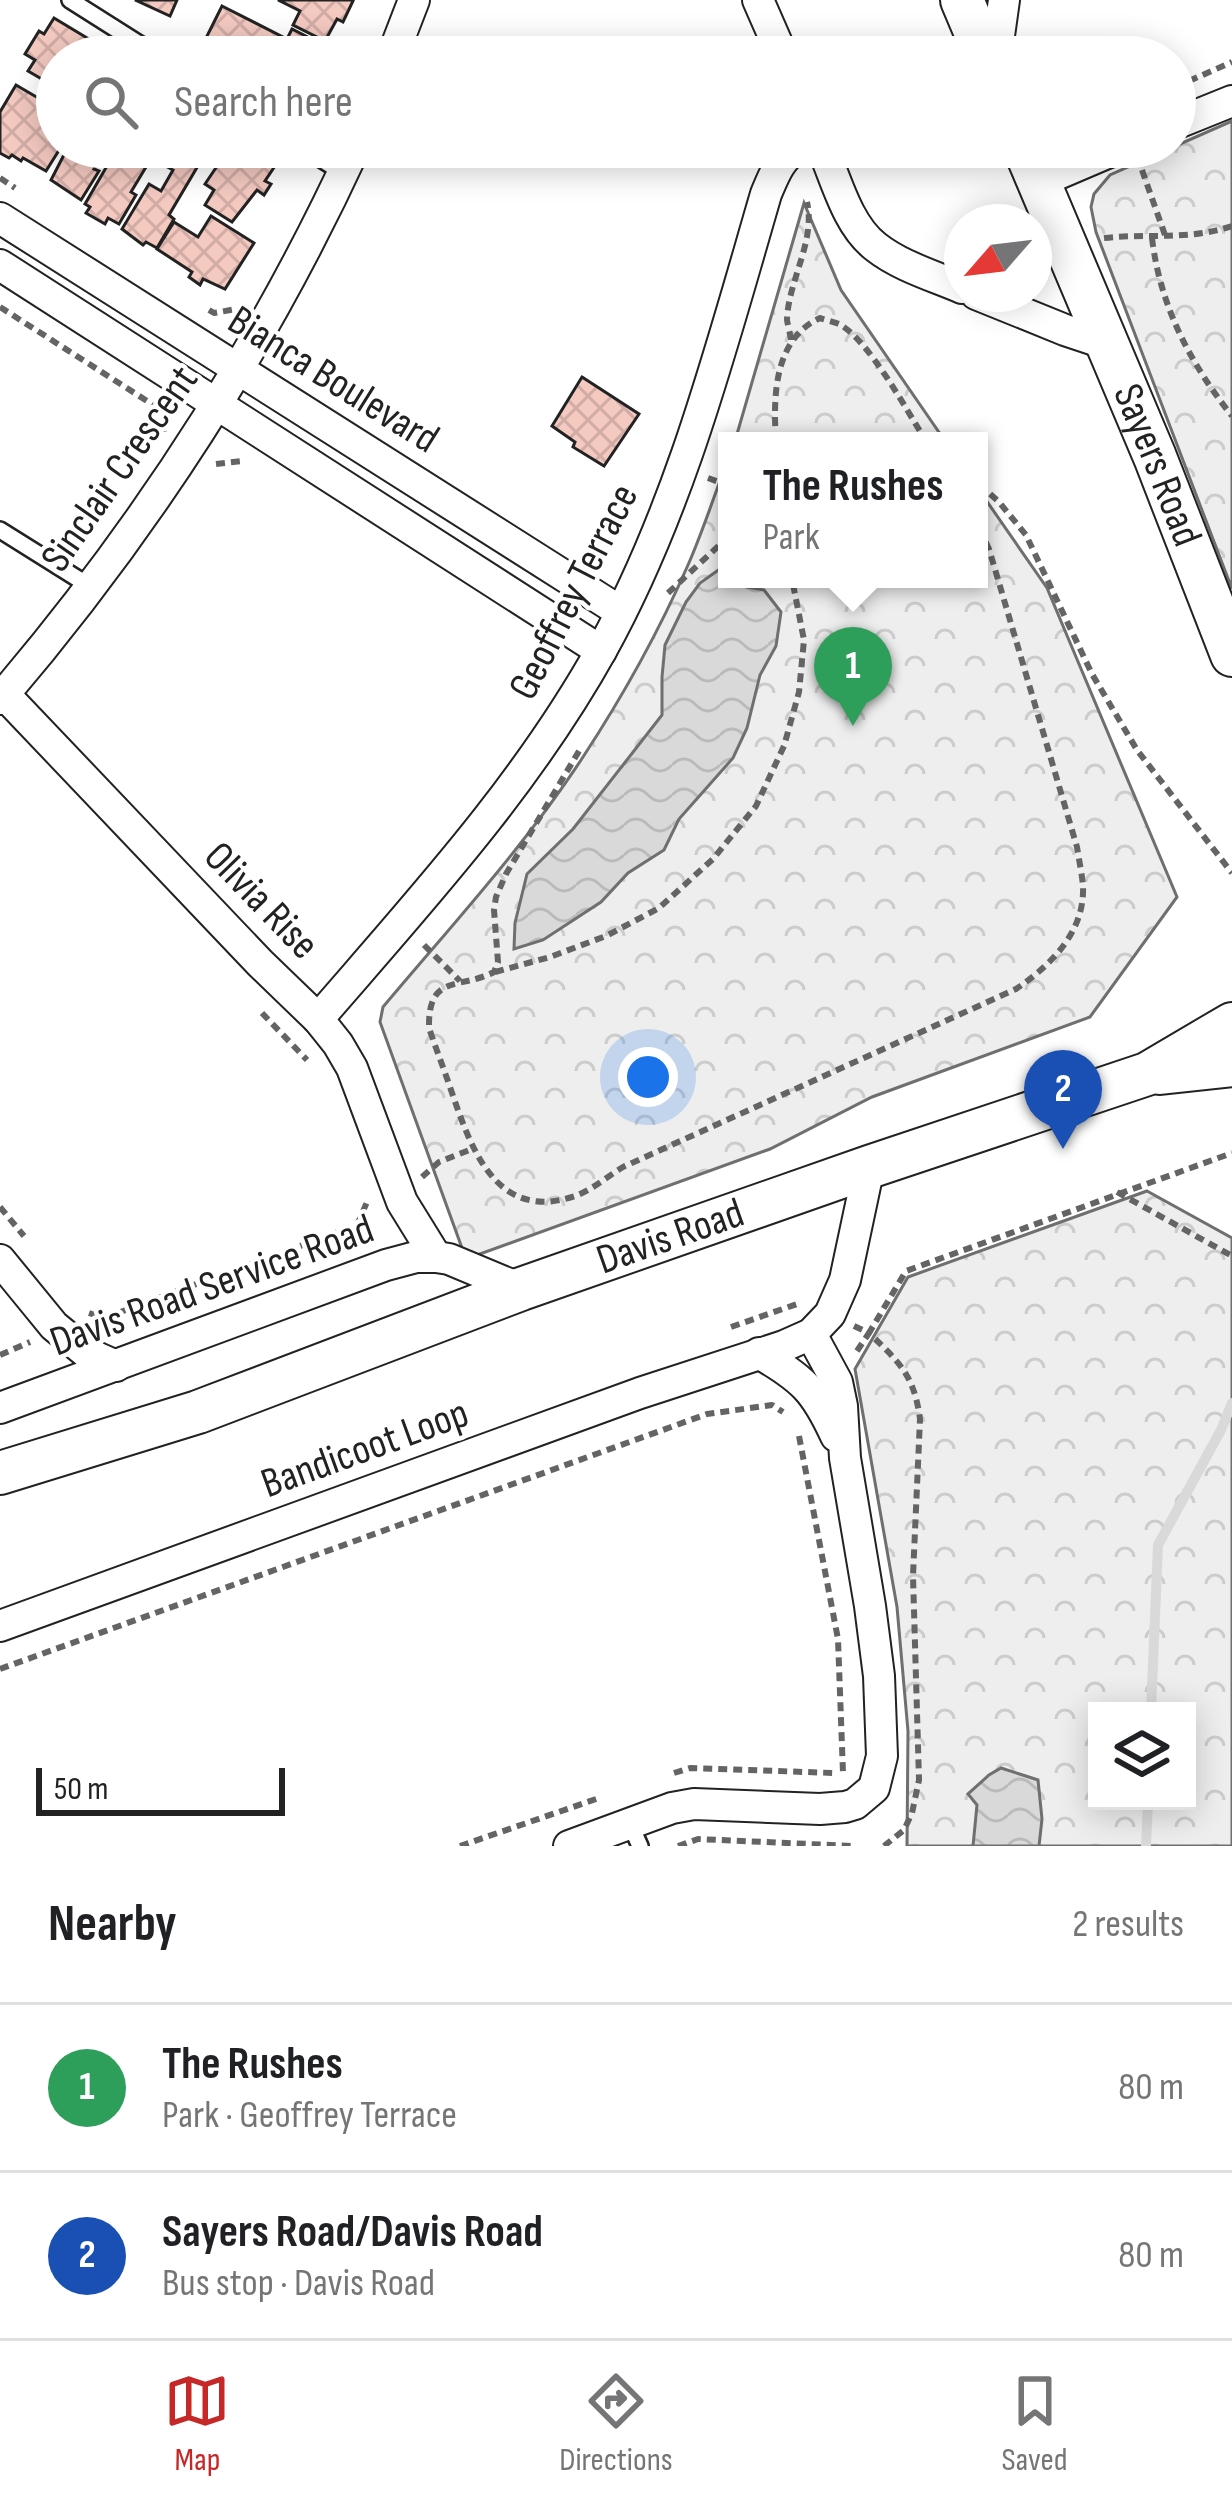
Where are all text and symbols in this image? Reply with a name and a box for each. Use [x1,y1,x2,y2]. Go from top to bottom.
search box [36,36,1196,168]
icon: search [78,69,144,135]
text: Search here [174,75,353,130]
north arrow [944,204,1052,312]
street label: Bianca Boulevard [218,295,448,465]
street label: Sinclair Crescent [31,356,209,582]
street label: Sayers Road [1102,377,1213,553]
popup [718,432,988,588]
text: The Rushes [763,459,943,514]
street label: Geoffrey Terrace [498,476,650,708]
text: Park [763,514,820,561]
pin: 1 [814,627,892,726]
street label: Olivia Rise [193,832,329,970]
your location [618,1047,678,1107]
pin: 2 [1024,1050,1102,1149]
street label: Davis Road [590,1187,750,1286]
street label: Davis Road Service Road [43,1204,381,1368]
street label: Bandicoot Loop [255,1388,475,1510]
map controls [1088,1702,1196,1810]
button: layers [1088,1702,1196,1810]
scale bar [36,1762,285,1815]
text: 50 m [54,1769,108,1809]
text: Nearby [48,1894,177,1955]
text: 2 results [1072,1901,1184,1948]
text: The Rushes [162,2037,343,2092]
text: 1 [79,2064,95,2111]
text: 80 m [1118,2064,1184,2111]
text: Park · Geoffrey Terrace [162,2092,457,2139]
text: Sayers Road/Davis Road [162,2205,543,2260]
text: 2 [78,2232,96,2279]
text: 80 m [1118,2232,1184,2279]
text: Bus stop · Davis Road [162,2260,435,2307]
tab: Map [164,2368,230,2480]
tab: Directions [559,2368,673,2480]
tab: Saved [1001,2368,1068,2480]

